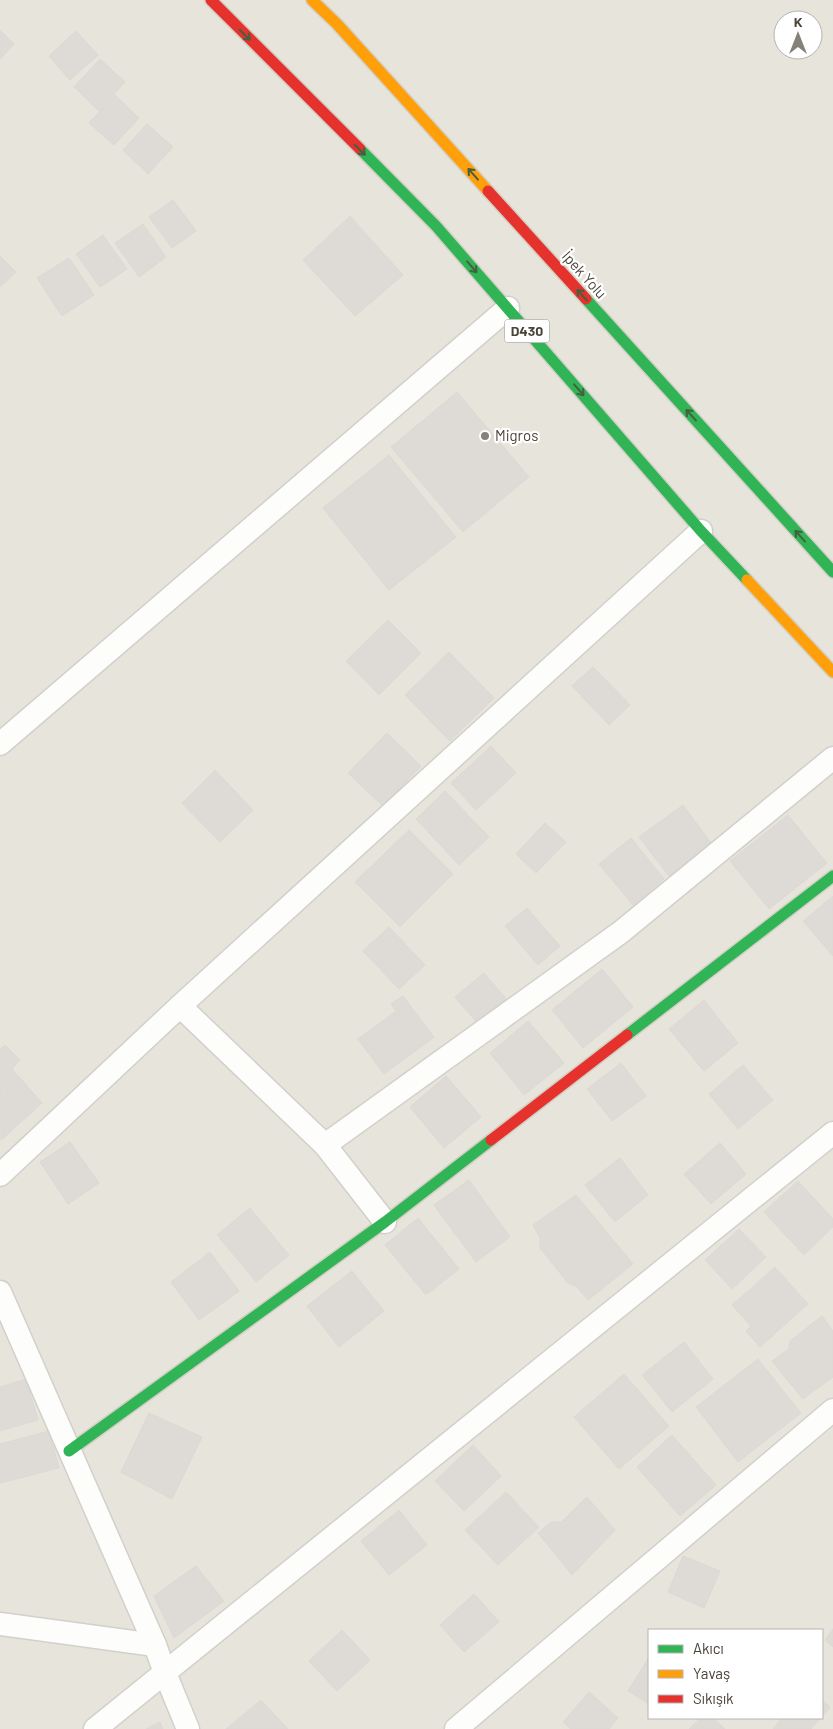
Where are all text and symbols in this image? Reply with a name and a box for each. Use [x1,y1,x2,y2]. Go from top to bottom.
north arrow [773,10,823,60]
text: K [794,13,803,30]
one-way arrow [239,28,251,40]
one-way arrow [354,143,366,156]
one-way arrow [467,168,479,181]
street label: İpek Yolu [559,247,611,302]
one-way arrow [466,261,478,274]
one-way arrow [576,288,588,301]
road number: D430 [504,320,550,342]
one-way arrow [573,383,584,396]
one-way arrow [685,409,697,422]
place label: Migros [495,426,538,444]
marker: Migros [479,430,491,442]
one-way arrow [794,529,806,542]
legend [648,1629,823,1719]
text: Akıcı [693,1639,724,1657]
text: Yavaş [693,1664,730,1682]
text: Sıkışık [693,1689,734,1707]

